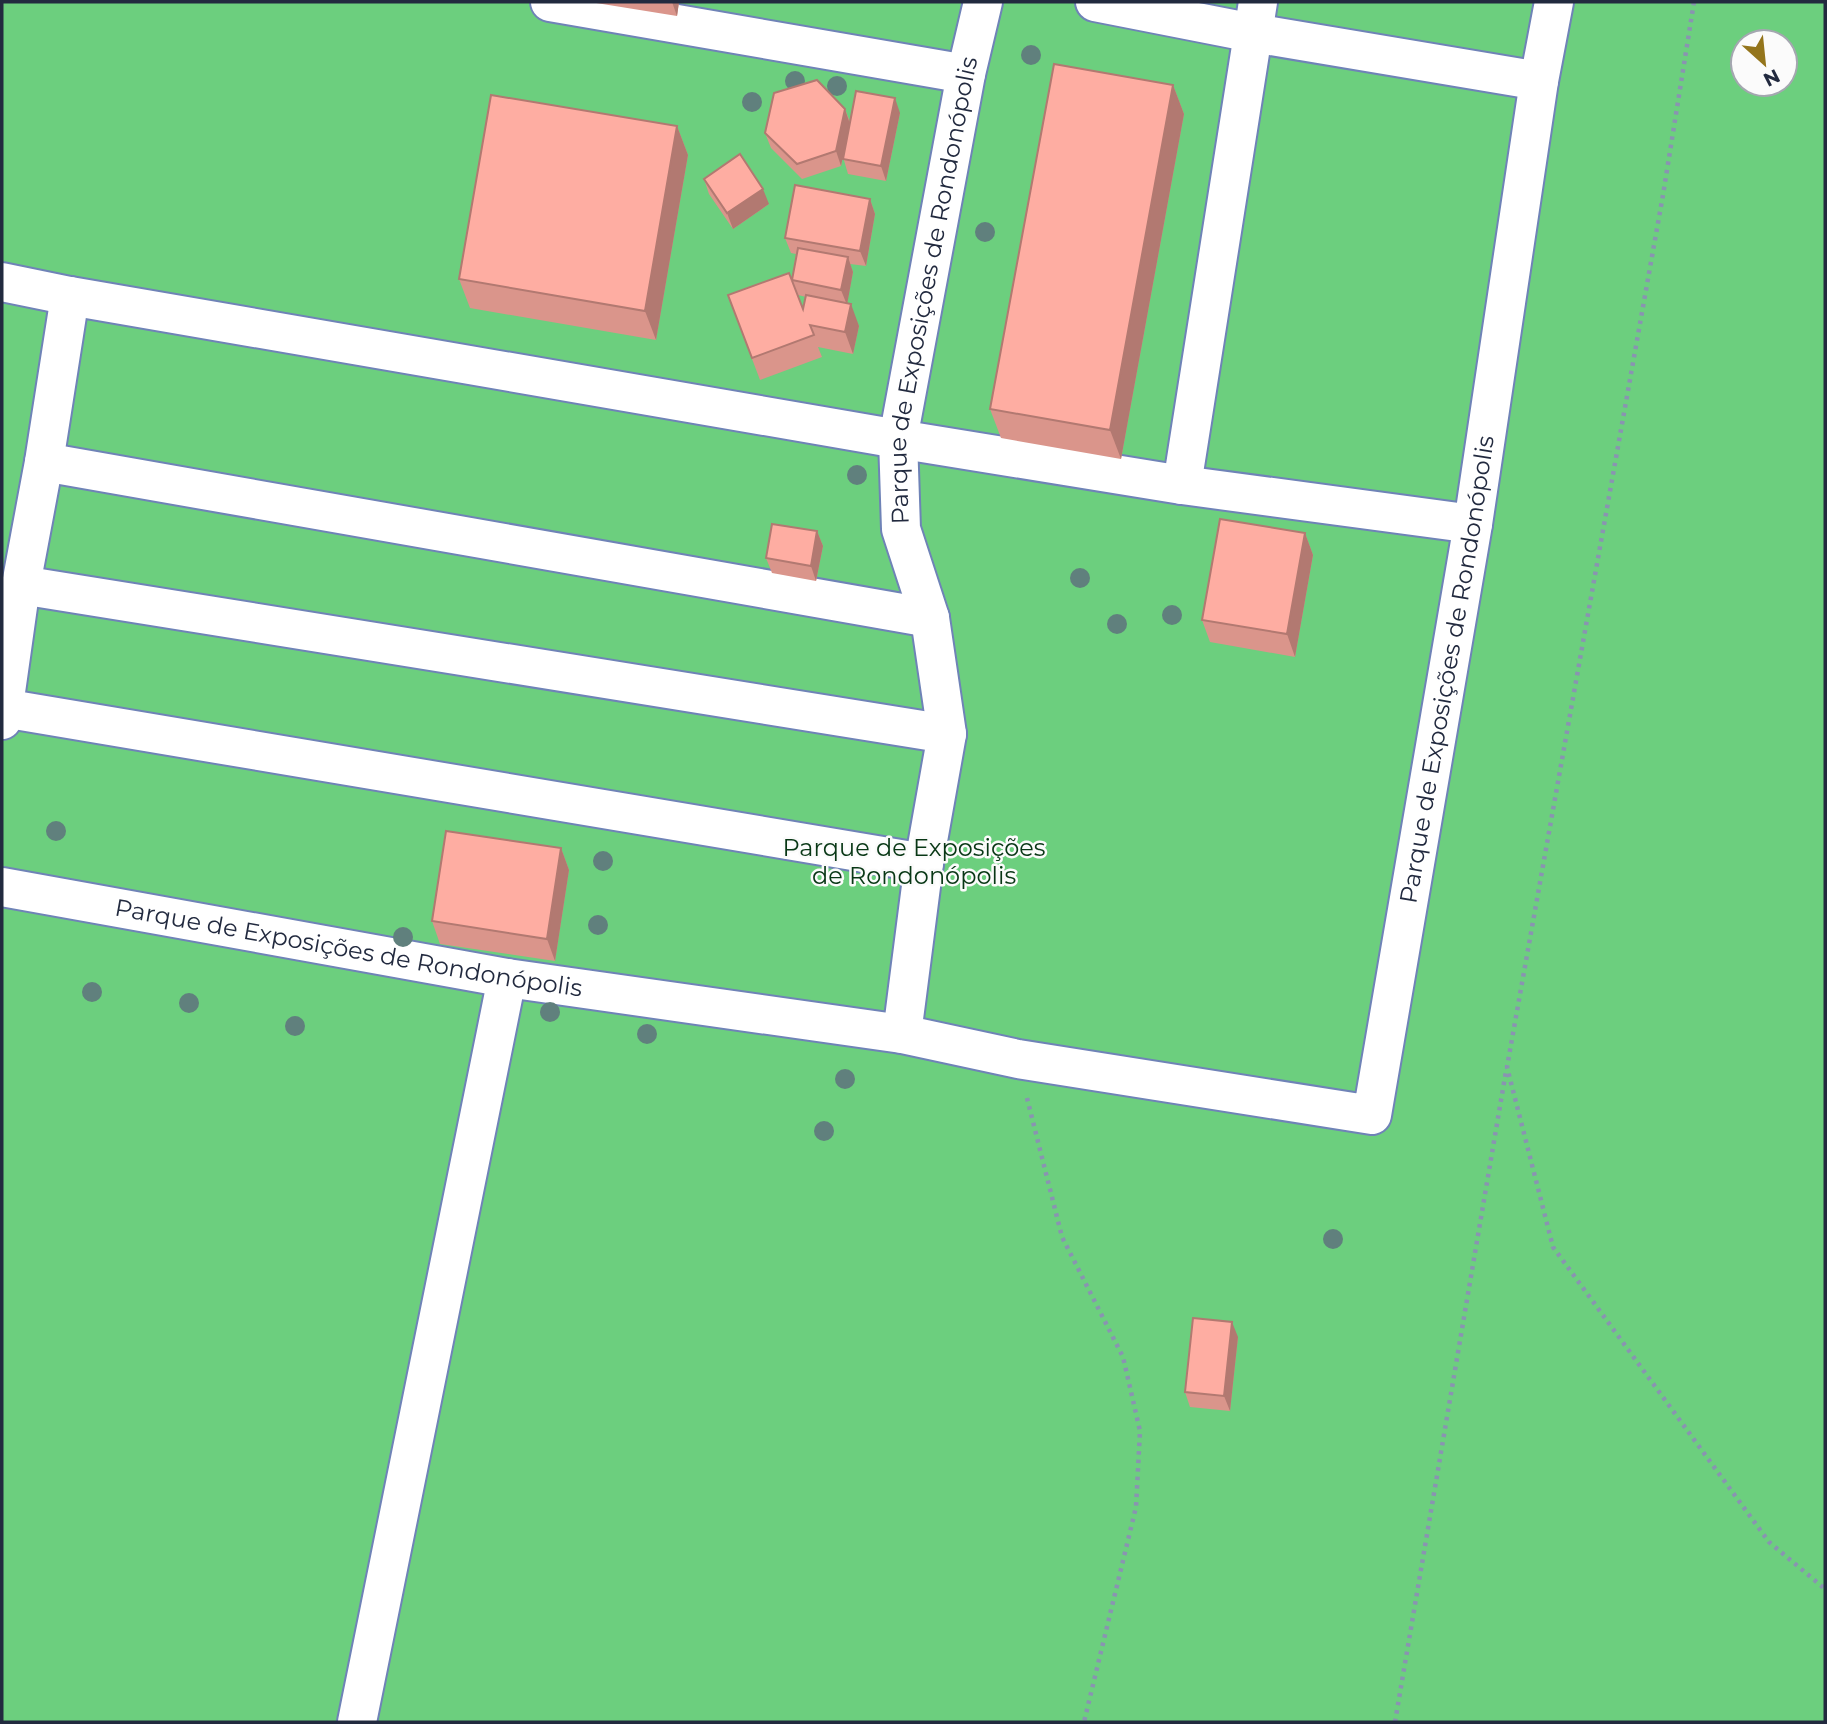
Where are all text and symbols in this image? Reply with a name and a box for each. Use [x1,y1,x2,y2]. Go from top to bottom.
north arrow [1729,28,1799,98]
street label: Parque de Exposições de Rondonópolis [883,54,984,525]
text: N [1759,64,1784,91]
street label: Parque de Exposições de Rondonópolis [1393,433,1500,906]
park label: Parque de Exposições de Rondonópolis [782,833,1046,890]
street label: Parque de Exposições de Rondonópolis [113,893,584,1003]

